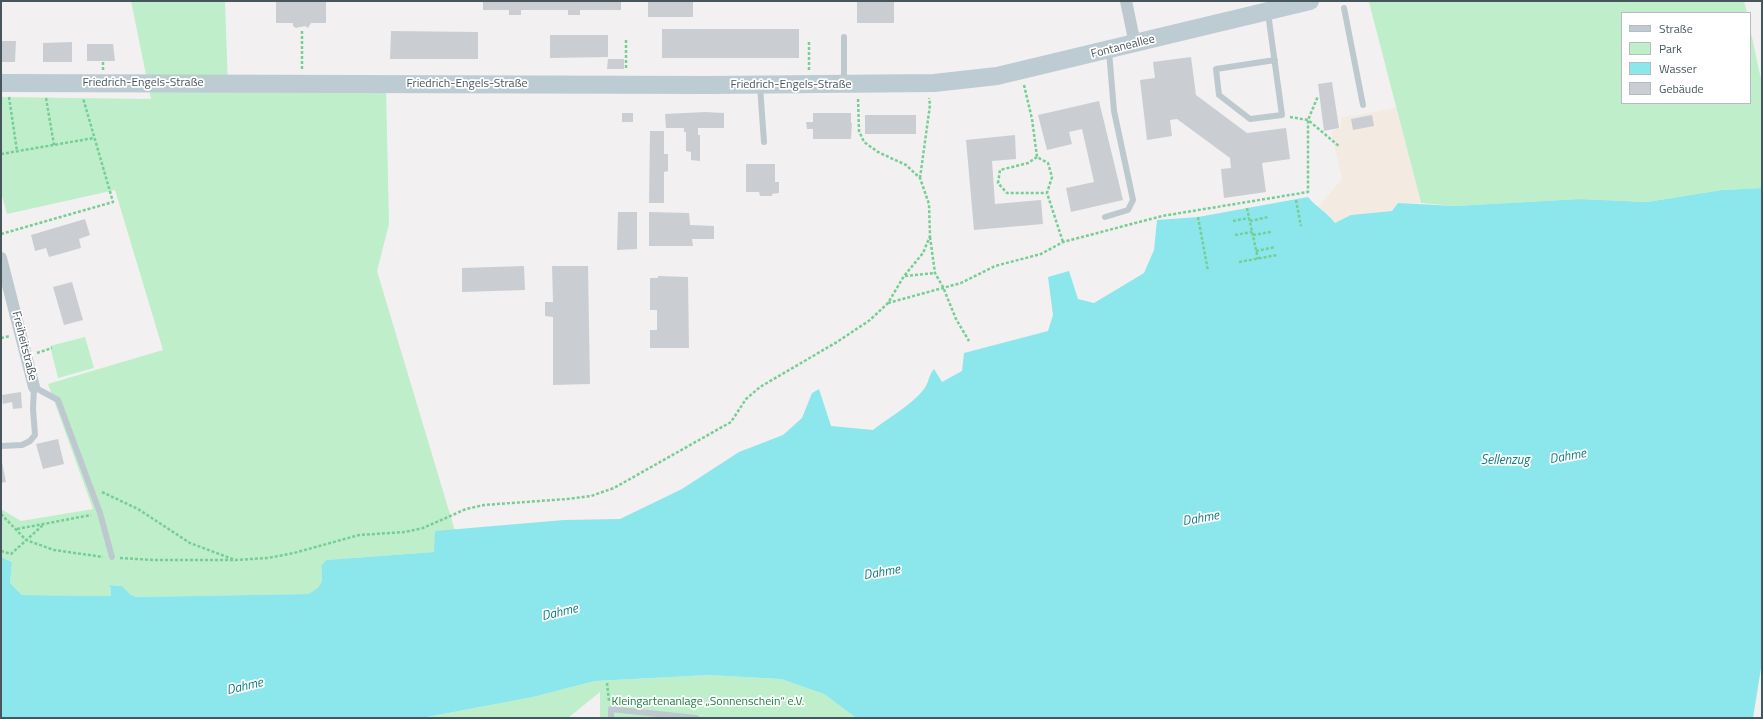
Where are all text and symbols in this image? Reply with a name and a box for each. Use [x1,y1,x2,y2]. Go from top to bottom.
legend [1621,12,1751,104]
text: Straße [1659,19,1693,38]
street label: Fontaneallee [1090,32,1156,62]
text: Park [1659,39,1682,58]
text: Wasser [1659,59,1697,78]
street label: Friedrich-Engels-Straße [82,76,204,90]
street label: Friedrich-Engels-Straße [406,77,528,91]
street label: Friedrich-Engels-Straße [730,78,852,92]
text: Gebäude [1659,79,1704,98]
street label: Freiheitstraße [8,310,40,382]
water label: Dahme [1548,446,1588,468]
water label: Sellenzug [1481,453,1529,469]
water label: Dahme [1181,508,1221,530]
water label: Dahme [862,562,902,584]
water label: Dahme [540,601,580,625]
water label: Dahme [225,675,265,699]
park label: Kleingartenanlage „Sonnenschein“ e.V. [612,695,804,709]

